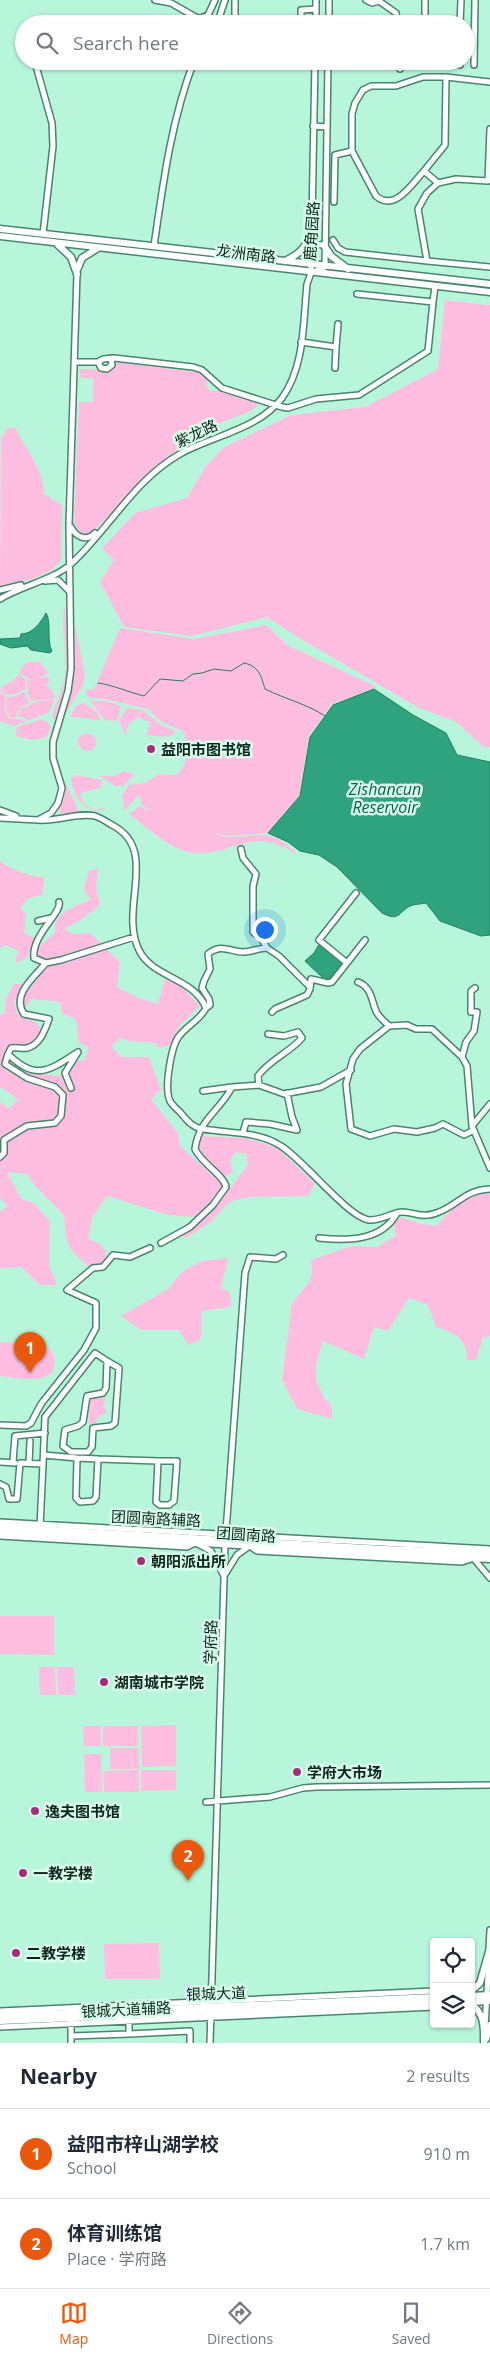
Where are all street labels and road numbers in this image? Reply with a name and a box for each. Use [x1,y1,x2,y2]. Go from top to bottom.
street label: 鹿角园路 [299,200,323,262]
street label: 龙洲南路 [215,239,277,267]
street label: 紫龙路 [171,414,221,452]
street label: 团圆南路辅路 [111,1506,201,1530]
street label: 团圆南路 [215,1522,277,1546]
street label: 学府路 [199,1619,221,1665]
street label: 银城大道 [186,1982,246,2004]
street label: 银城大道辅路 [81,1997,171,2021]

